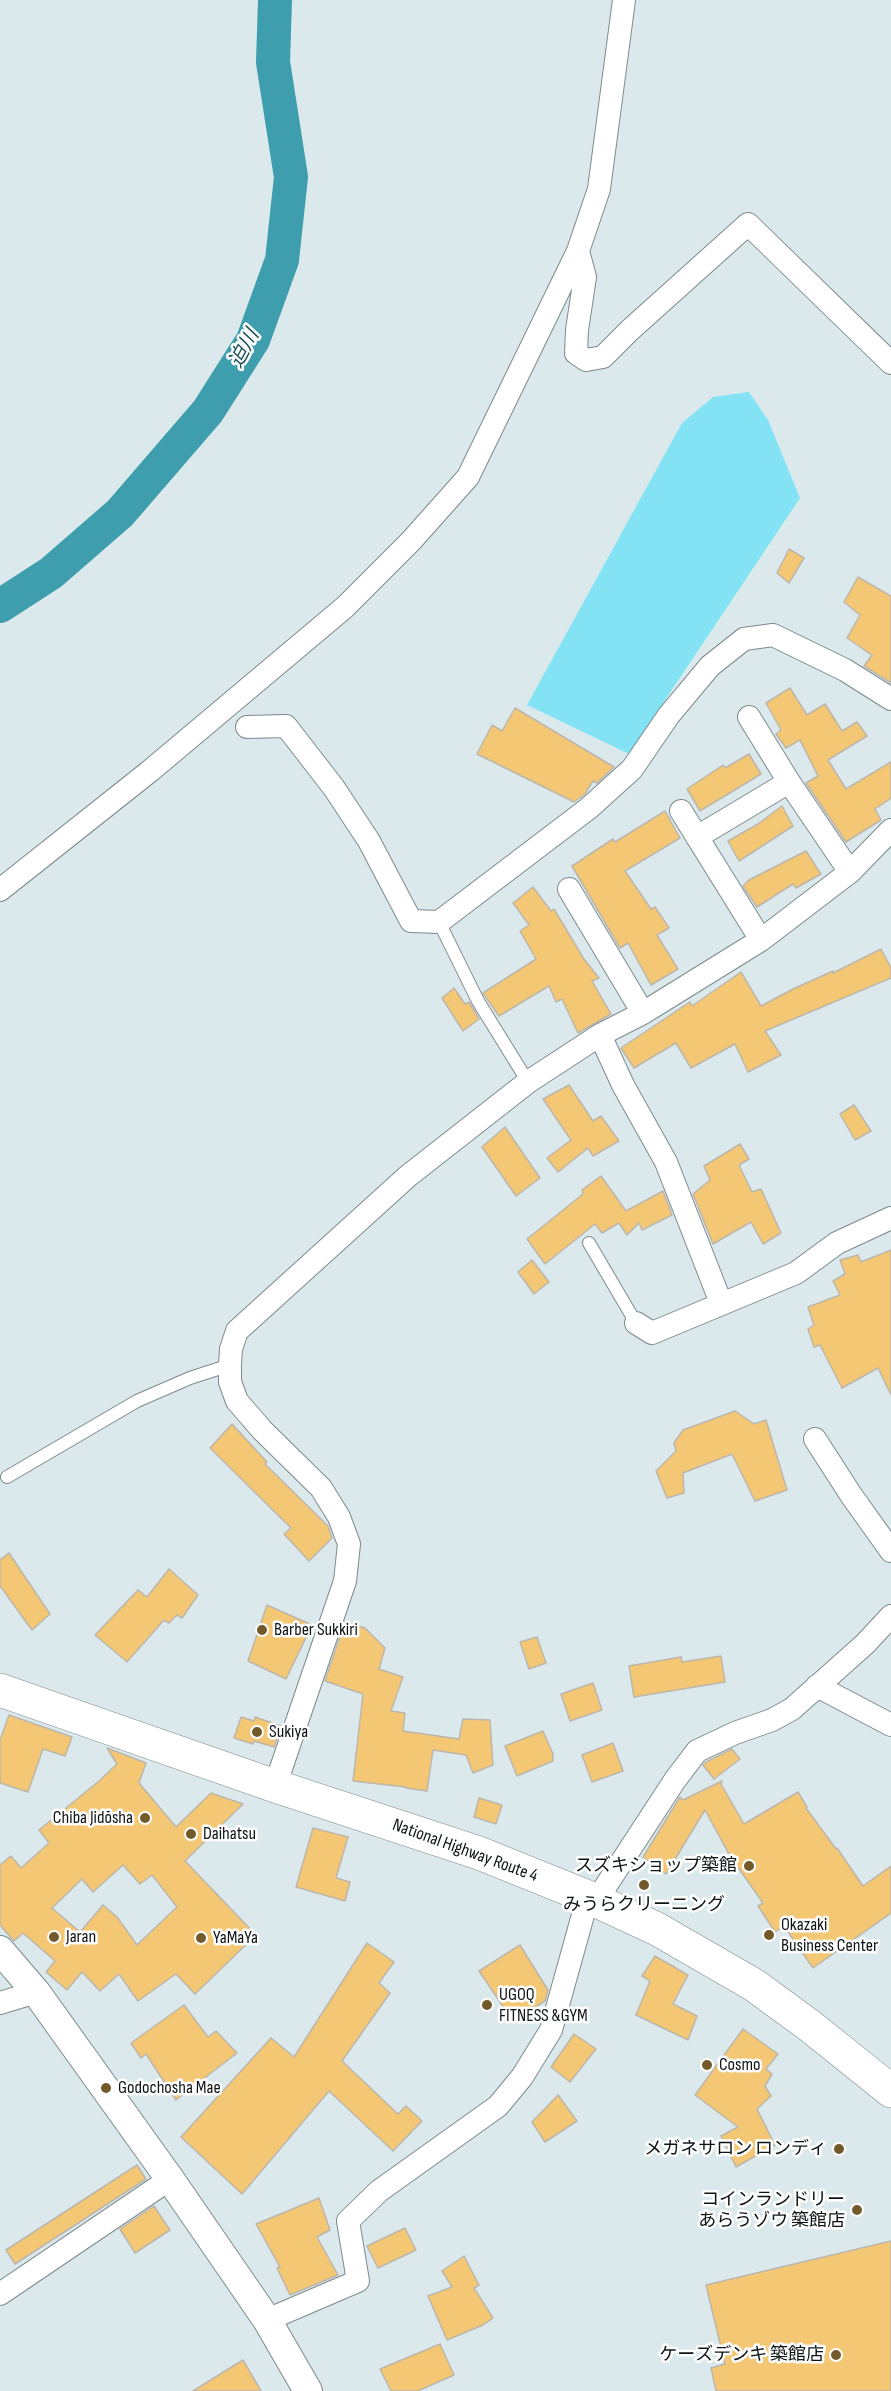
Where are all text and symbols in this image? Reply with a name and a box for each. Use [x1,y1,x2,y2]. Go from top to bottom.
water label: 迫川 [225,326,265,372]
place label: Barber Sukkiri [274,1619,358,1641]
marker: Barber Sukkiri [255,1623,269,1637]
place label: Sukiya [269,1721,308,1743]
marker: Sukiya [250,1725,264,1739]
place label: Chiba Jidōsha [53,1807,133,1829]
marker: Chiba Jidōsha [138,1811,152,1825]
street label: National Highway Route 4 [389,1815,541,1887]
place label: Daihatsu [203,1823,256,1845]
marker: Daihatsu [184,1827,198,1841]
place label: スズキショップ築館 [575,1855,737,1877]
marker: スズキショップ築館 [742,1859,756,1873]
marker: みうらクリーニング [637,1878,651,1892]
place label: みうらクリーニング [563,1894,725,1916]
place label: Okazaki Business Center [781,1914,878,1956]
place label: Jaran [66,1926,96,1948]
place label: YaMaYa [213,1927,258,1949]
marker: Okazaki Business Center [762,1928,776,1942]
marker: Jaran [47,1930,61,1944]
marker: YaMaYa [194,1931,208,1945]
place label: UGOQ FITNESS &GYM [499,1984,588,2026]
marker: UGOQ FITNESS &GYM [480,1998,494,2012]
place label: Cosmo [719,2054,761,2076]
marker: Cosmo [700,2058,714,2072]
place label: Godochosha Mae [118,2077,221,2099]
marker: Godochosha Mae [99,2081,113,2095]
place label: メガネサロン ロンディ [644,2138,827,2160]
marker: メガネサロン ロンディ [832,2142,846,2156]
place label: コインランドリー あらうゾウ 築館店 [698,2189,845,2232]
marker: コインランドリー あらうゾウ 築館店 [850,2203,864,2217]
place label: ケーズデンキ 築館店 [659,2344,824,2366]
marker: ケーズデンキ 築館店 [829,2348,843,2362]

